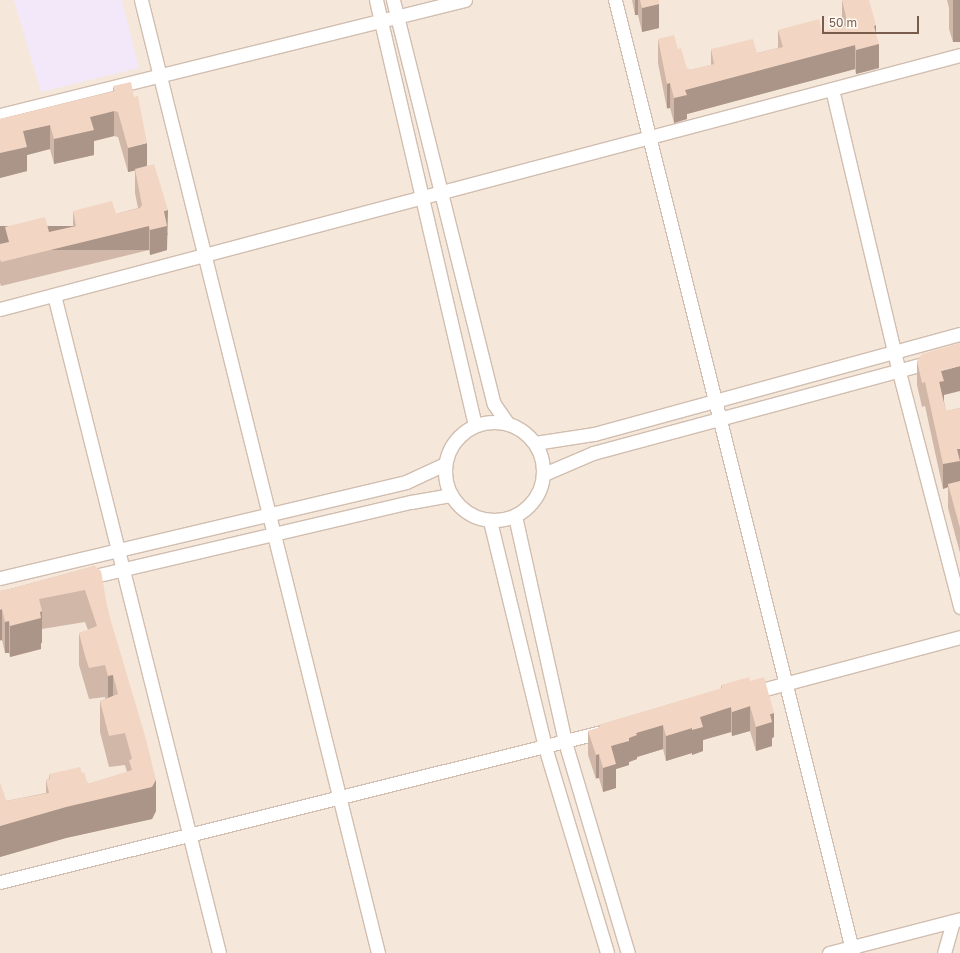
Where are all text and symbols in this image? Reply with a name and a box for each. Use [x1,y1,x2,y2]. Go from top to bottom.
scale bar [824,8,921,34]
text: 50 m [829,15,857,30]

